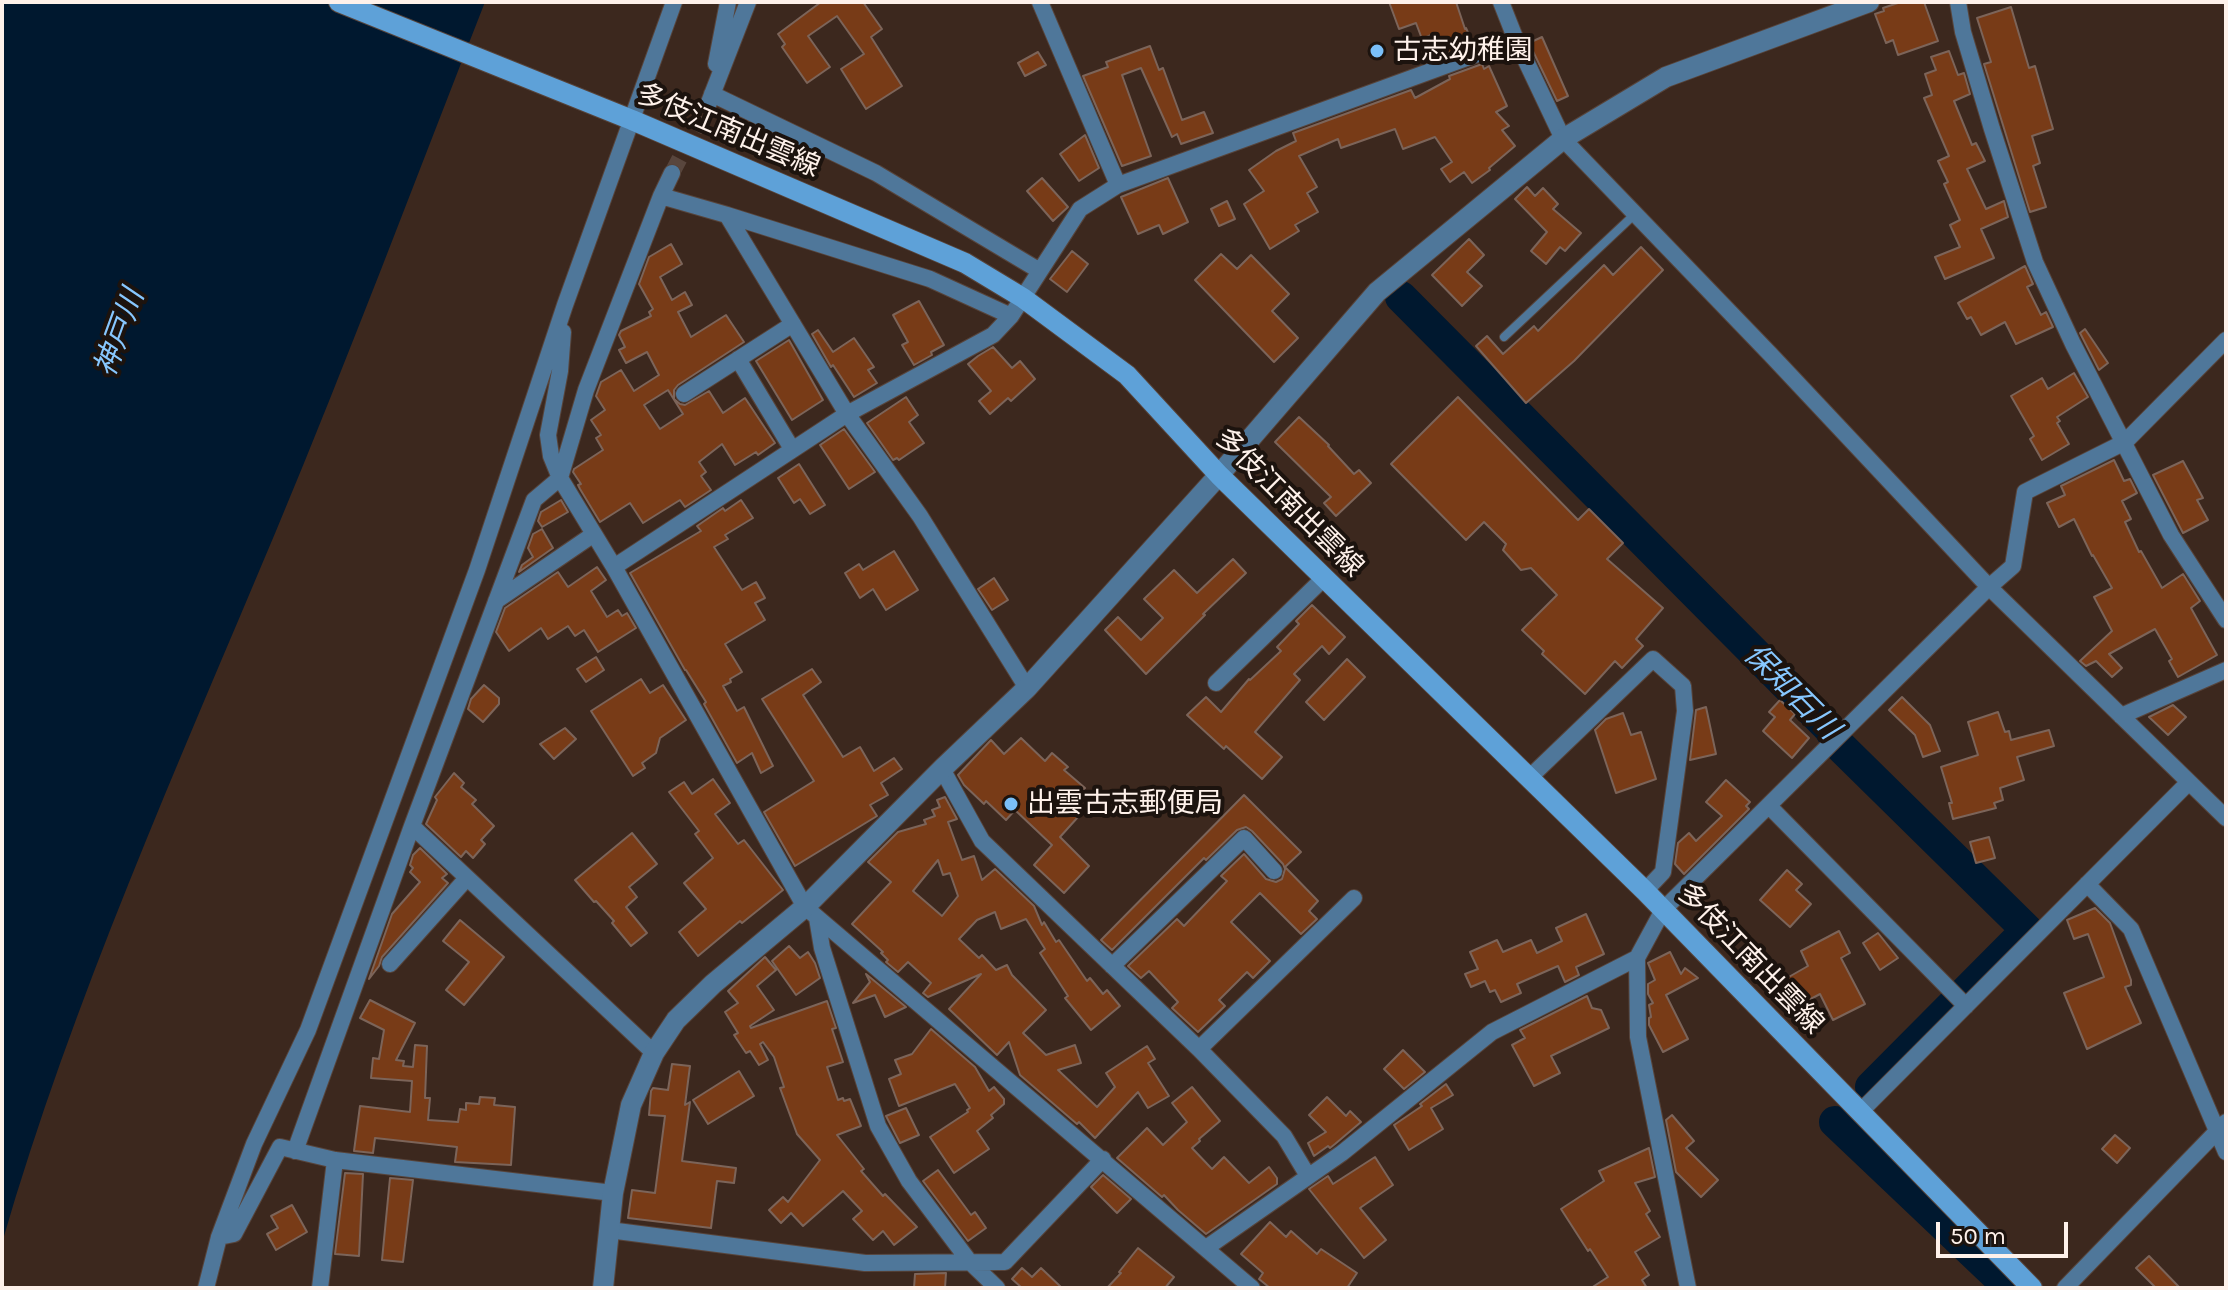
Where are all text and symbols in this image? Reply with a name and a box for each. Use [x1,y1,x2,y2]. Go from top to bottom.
place label: 古志幼稚園 [1393,34,1533,68]
marker: 古志幼稚園 [1368,42,1386,60]
street label: 多伎江南出雲線 [631,77,825,185]
water label: 神戸川 [88,285,152,381]
street label: 多伎江南出雲線 [1208,422,1370,584]
water label: 保知石川 [1736,637,1846,747]
place label: 出雲古志郵便局 [1027,787,1223,821]
marker: 出雲古志郵便局 [1002,795,1020,813]
street label: 多伎江南出雲線 [1670,877,1830,1041]
scale bar [1940,1206,2072,1256]
text: 50 m [1950,1222,2006,1250]

